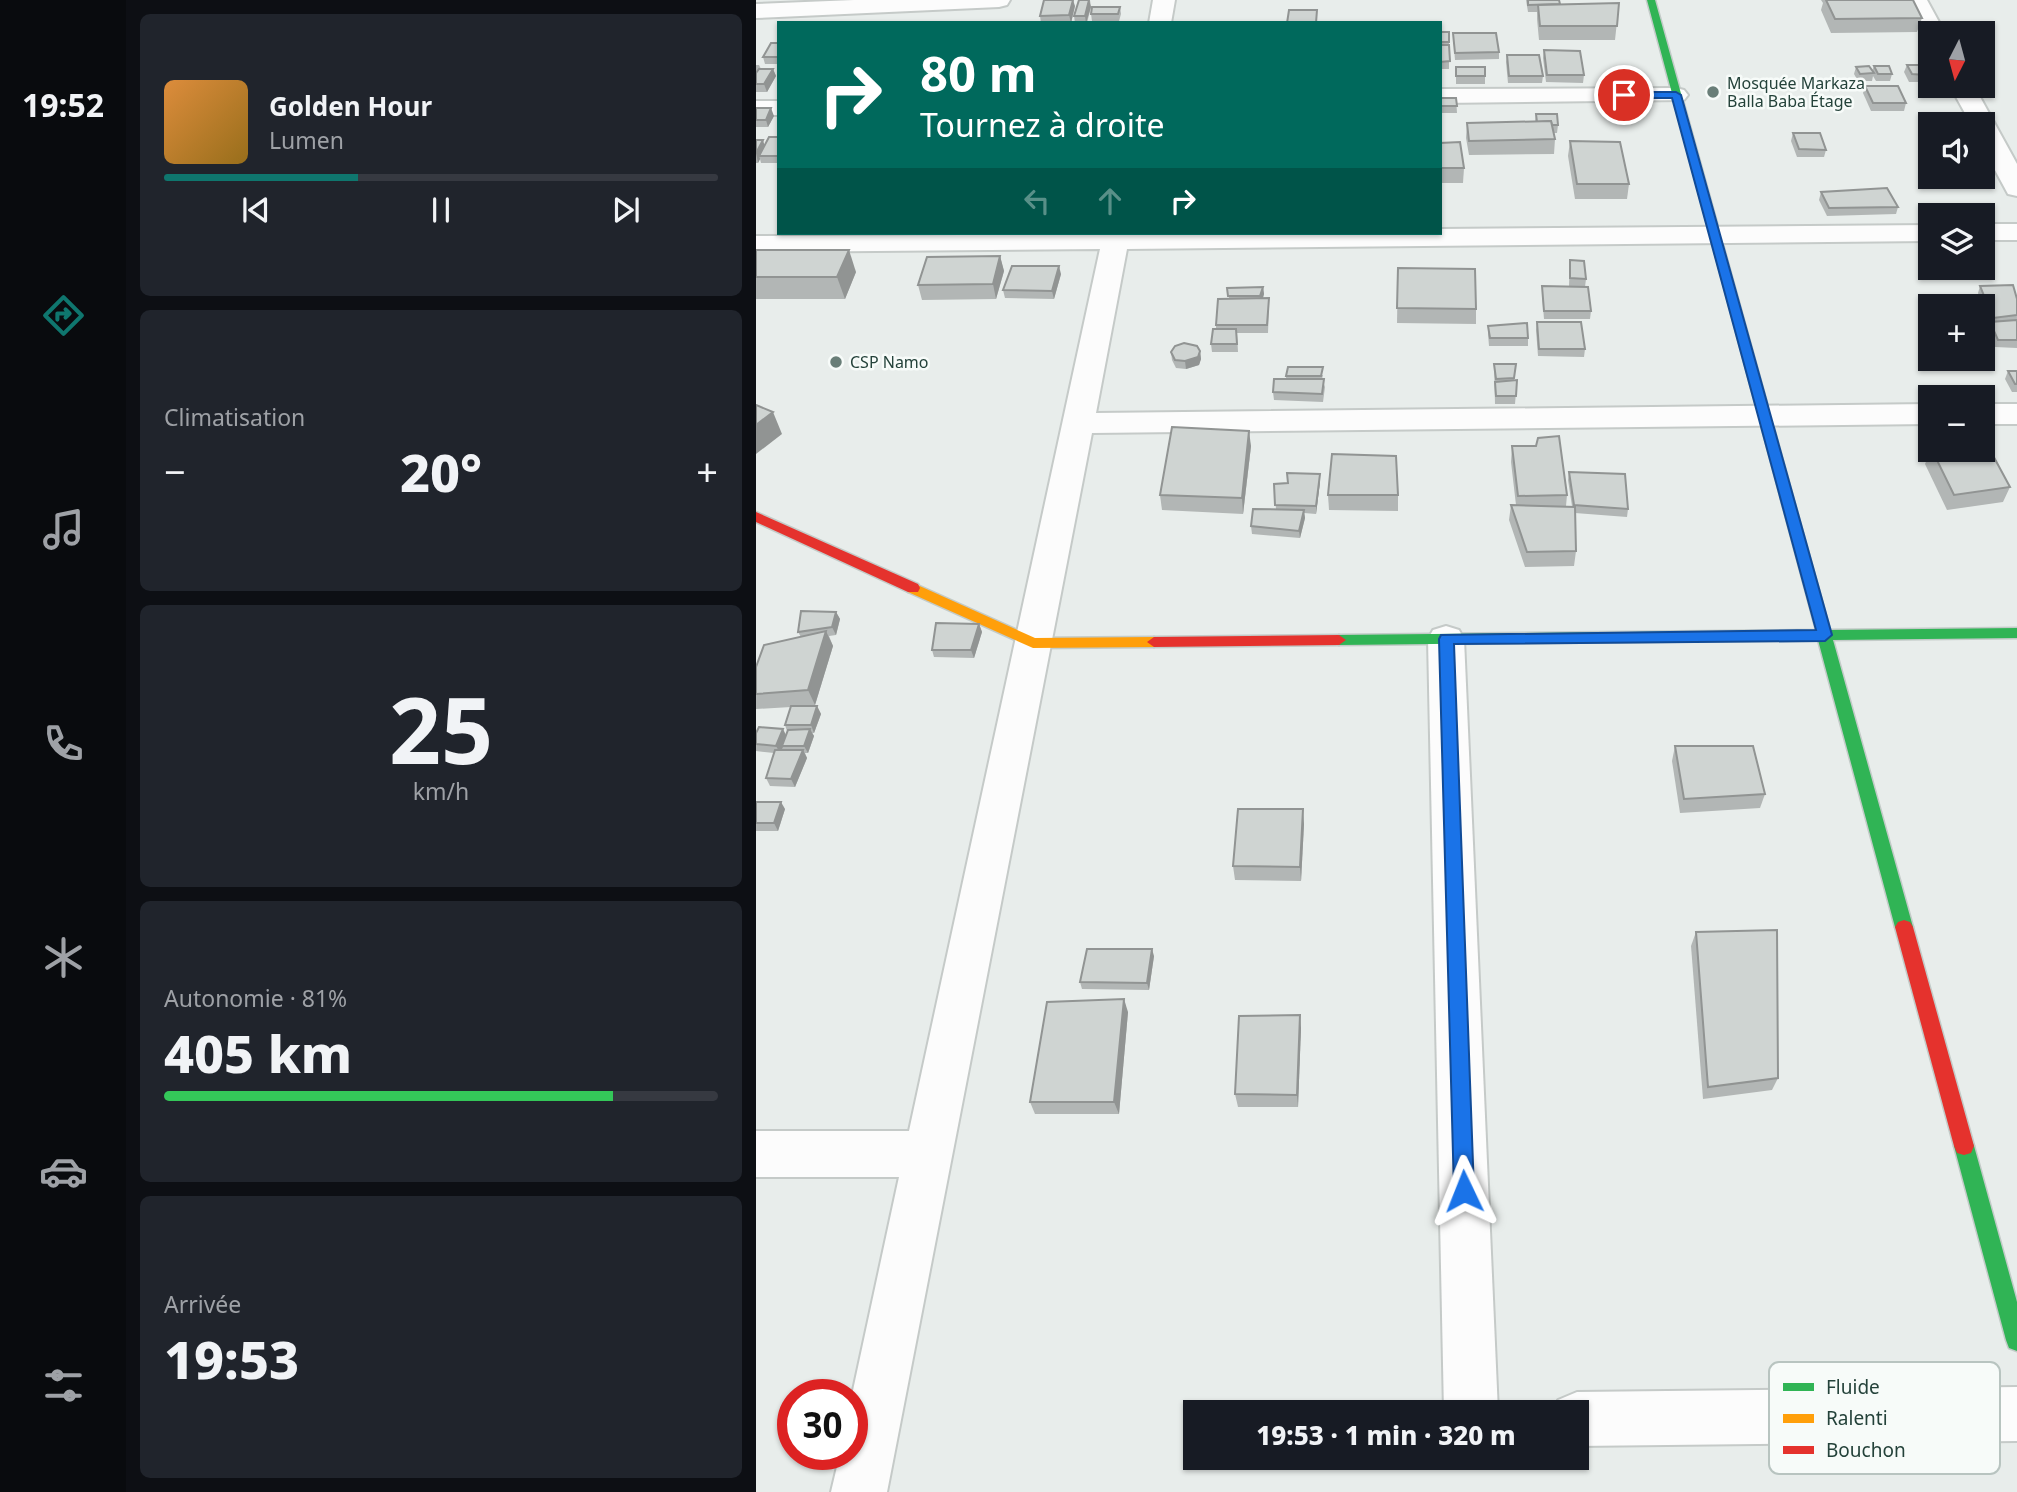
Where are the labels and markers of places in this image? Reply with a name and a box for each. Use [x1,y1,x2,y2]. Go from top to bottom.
pin [1594,65,1654,125]
place label: Mosquée Markaza Balla Baba Étage [1727,72,1865,112]
marker: Mosquée Markaza Balla Baba Étage [1705,84,1721,100]
place label: CSP Namo [850,351,929,373]
marker: CSP Namo [828,354,844,370]

